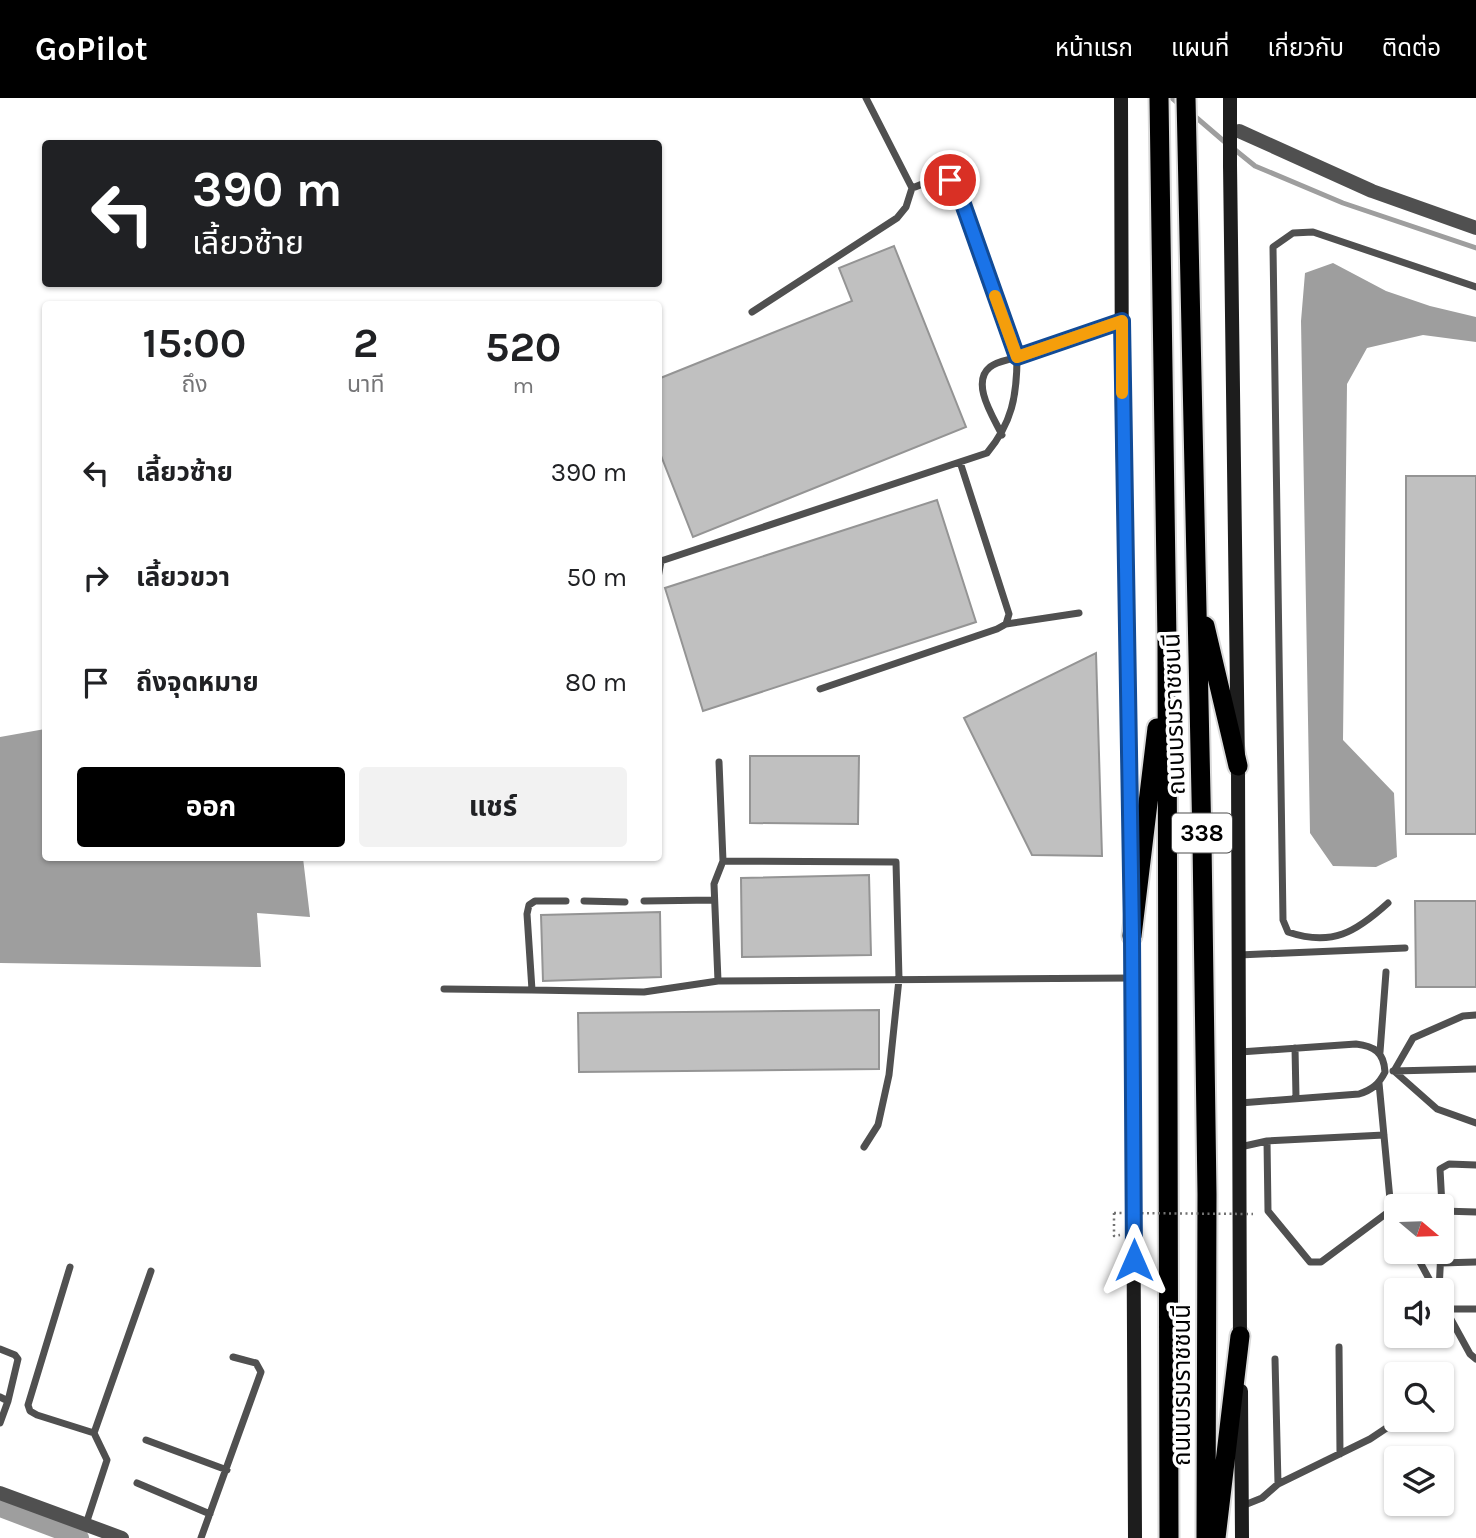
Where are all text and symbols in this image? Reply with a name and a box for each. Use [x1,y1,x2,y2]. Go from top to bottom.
text: GoPilot [35,30,148,68]
text: หน้าแรก [1055,34,1133,62]
text: แผนที่ [1171,34,1229,62]
text: เกี่ยวกับ [1267,34,1344,62]
text: ติดต่อ [1382,34,1441,62]
pin [920,150,980,210]
text: 390 m [192,161,342,218]
icon: arrive [931,161,969,199]
icon: left [77,168,168,259]
text: เลี้ยวซ้าย [192,225,304,262]
text: 15:00 [143,318,246,368]
text: 2 [353,318,378,368]
text: 520 [485,322,561,372]
text: ถึง [181,371,208,398]
text: นาที [347,371,384,398]
text: m [512,372,534,399]
icon: left [77,454,115,492]
text: เลี้ยวซ้าย [136,457,233,488]
text: 390 m [551,457,627,488]
icon: right [77,559,115,597]
text: เลี้ยวขวา [136,562,230,593]
text: 50 m [566,562,627,593]
street label: ถนนบรมราชชนนี [1157,633,1191,795]
icon: arrive [77,664,115,702]
text: ถึงจุดหมาย [136,667,259,698]
text: 80 m [565,667,627,698]
button: ออก [77,767,345,847]
button: แชร์ [359,767,627,847]
road number: 338 [1172,814,1232,852]
north arrow [1384,1194,1454,1264]
map controls [1384,1194,1454,1516]
position arrow [1097,1223,1171,1297]
button: sound [1384,1278,1454,1348]
street label: ถนนบรมราชชนนี [1168,1304,1196,1466]
button: search [1384,1362,1454,1432]
button: layers [1384,1446,1454,1516]

